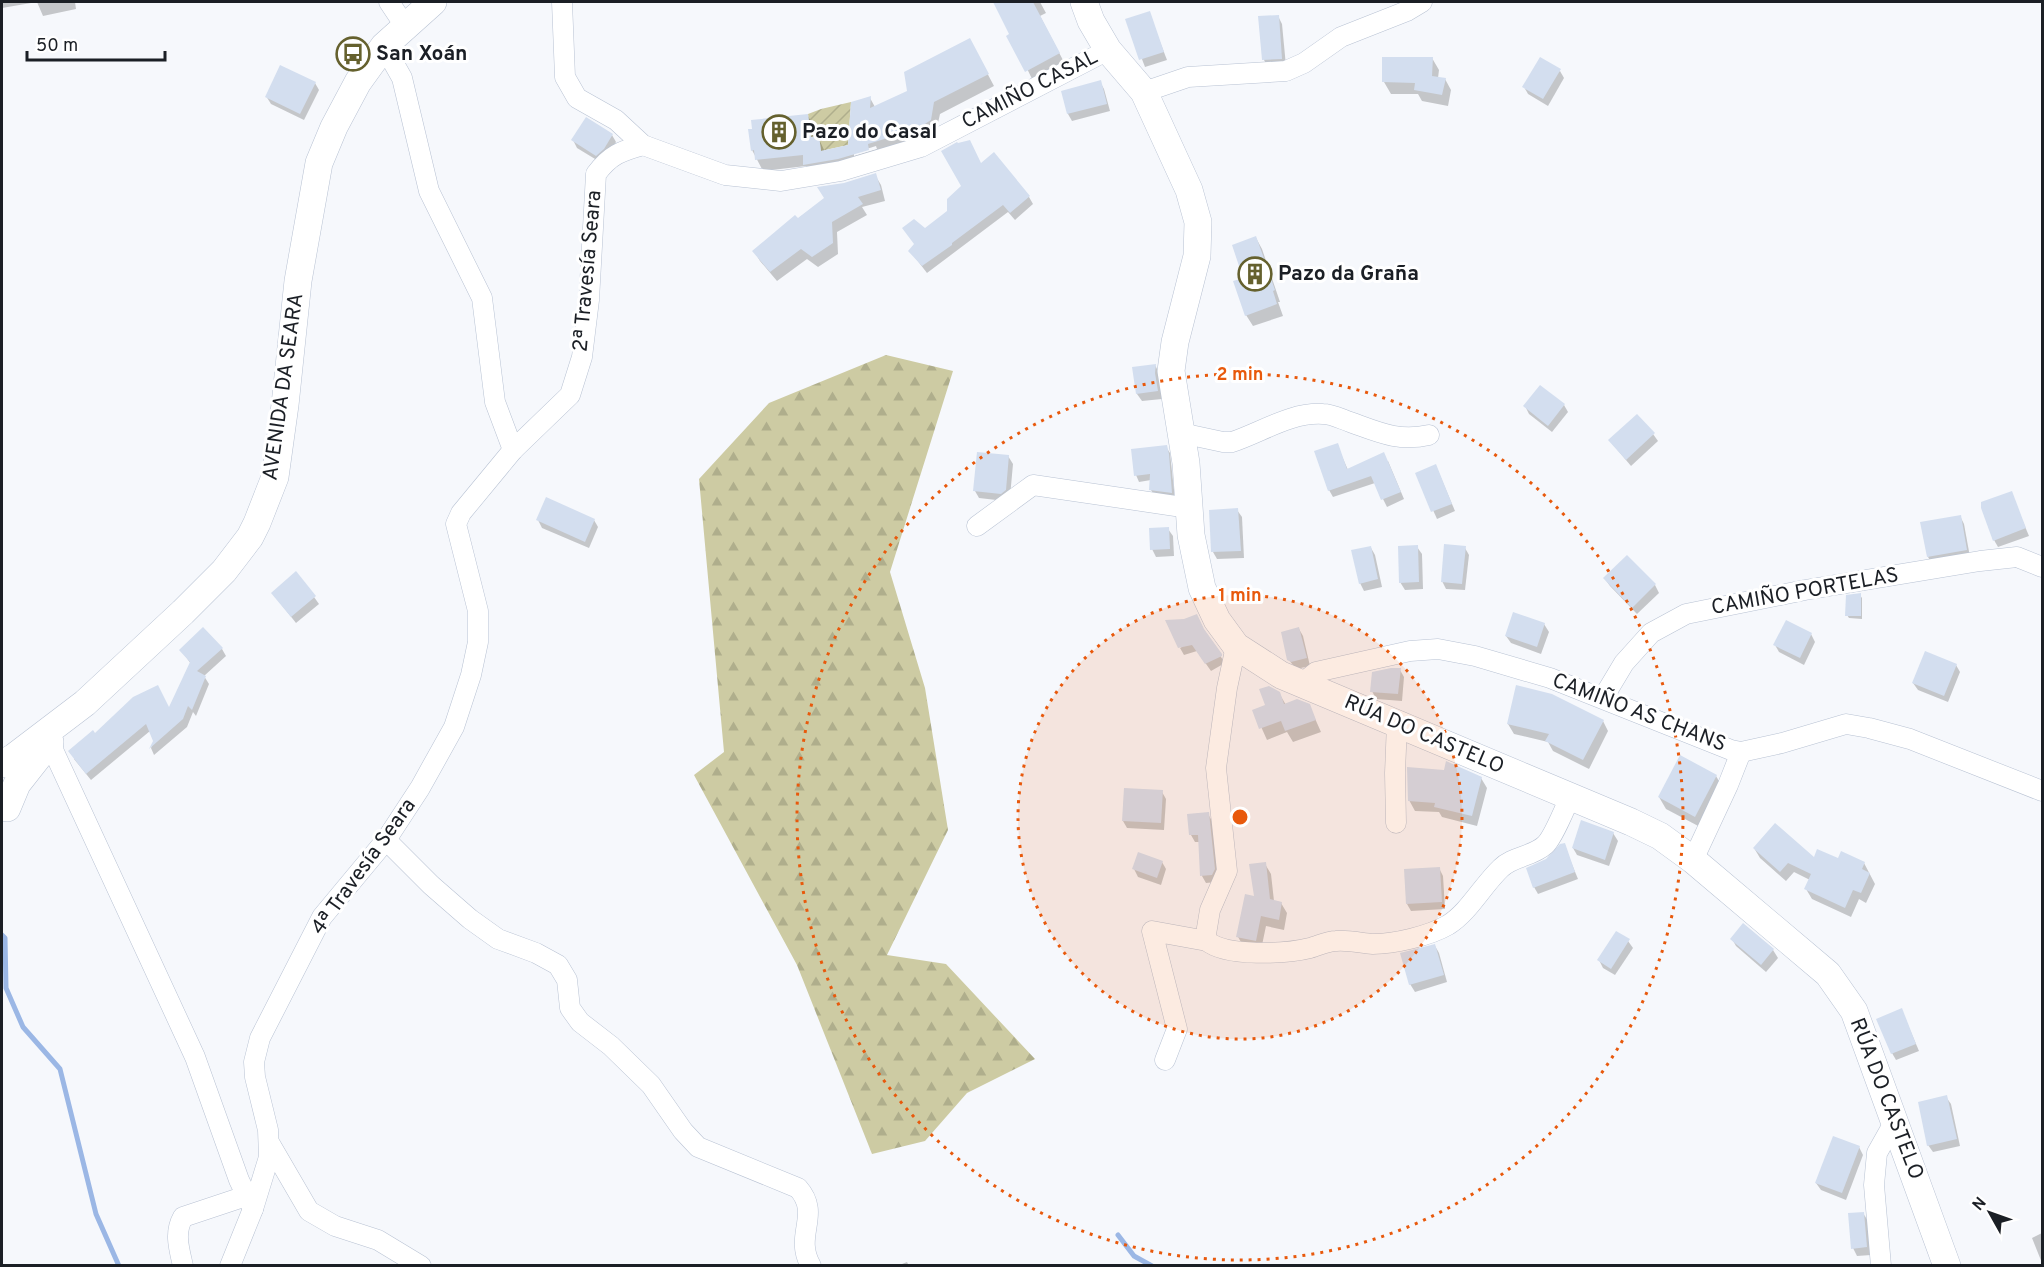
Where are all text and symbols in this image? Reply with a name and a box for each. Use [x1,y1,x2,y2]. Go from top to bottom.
scale bar [27,24,165,62]
text: 50 m [36,35,78,58]
bus stop icon: San Xoán [335,36,371,72]
place label: San Xoán [376,41,468,68]
street label: CAMIÑO CASAL [957,44,1103,136]
building icon: Pazo do Casal [761,114,797,150]
place label: Pazo do Casal [802,119,937,146]
street label: 2ª Travesía Seara [567,189,609,353]
building icon: Pazo da Graña [1237,256,1273,292]
place label: Pazo da Graña [1278,261,1419,288]
street label: AVENIDA DA SEARA [257,292,311,482]
text: 2 min [1216,364,1264,387]
street label: CAMIÑO PORTELAS [1709,562,1901,622]
text: 1 min [1218,585,1262,608]
street label: CAMIÑO AS CHANS [1548,667,1730,759]
street label: RÚA DO CASTELO [1340,688,1508,781]
street label: 4ª Travesía Seara [305,793,423,941]
centre of rings [1230,807,1250,827]
street label: RÚA DO CASTELO [1843,1014,1930,1184]
north arrow [1960,1183,2020,1243]
text: N [1969,1194,1991,1215]

